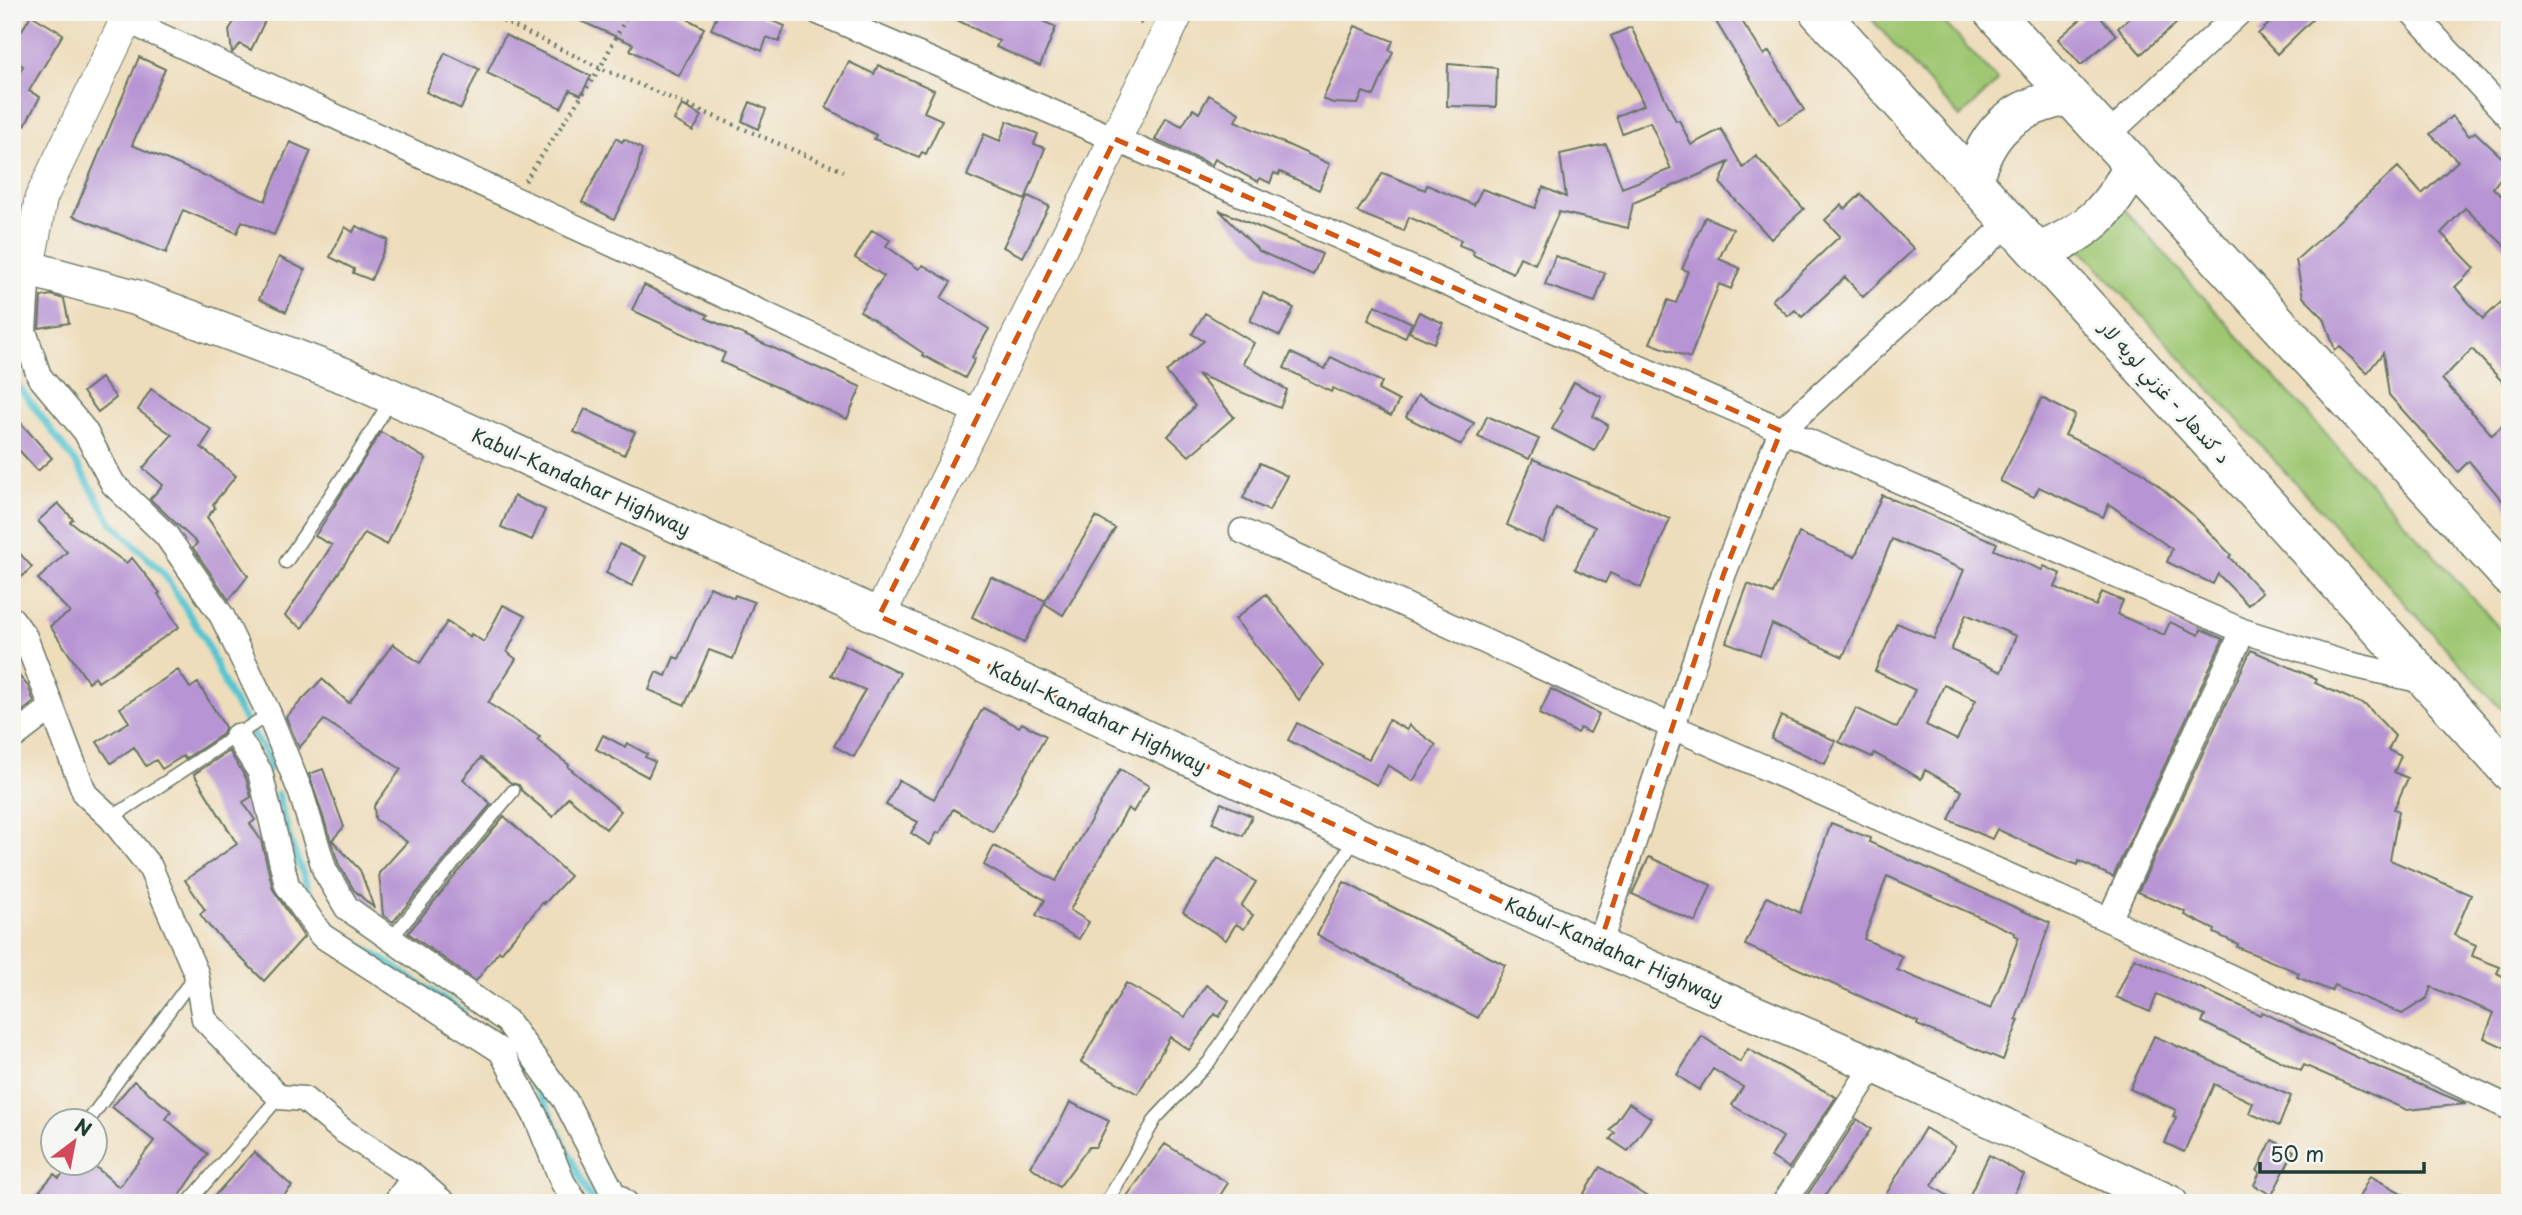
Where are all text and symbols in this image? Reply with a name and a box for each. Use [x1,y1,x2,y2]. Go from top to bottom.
street label: د کندهار - غزني لويه لار [2089,312,2238,472]
street label: Kabul–Kandahar Highway [468,420,695,542]
street label: Kabul–Kandahar Highway [985,653,1212,779]
street label: Kabul–Kandahar Highway [1501,889,1728,1011]
north arrow [38,1106,108,1176]
text: N [70,1111,97,1143]
scale bar [2260,1131,2424,1175]
text: 50 m [2270,1137,2324,1169]

